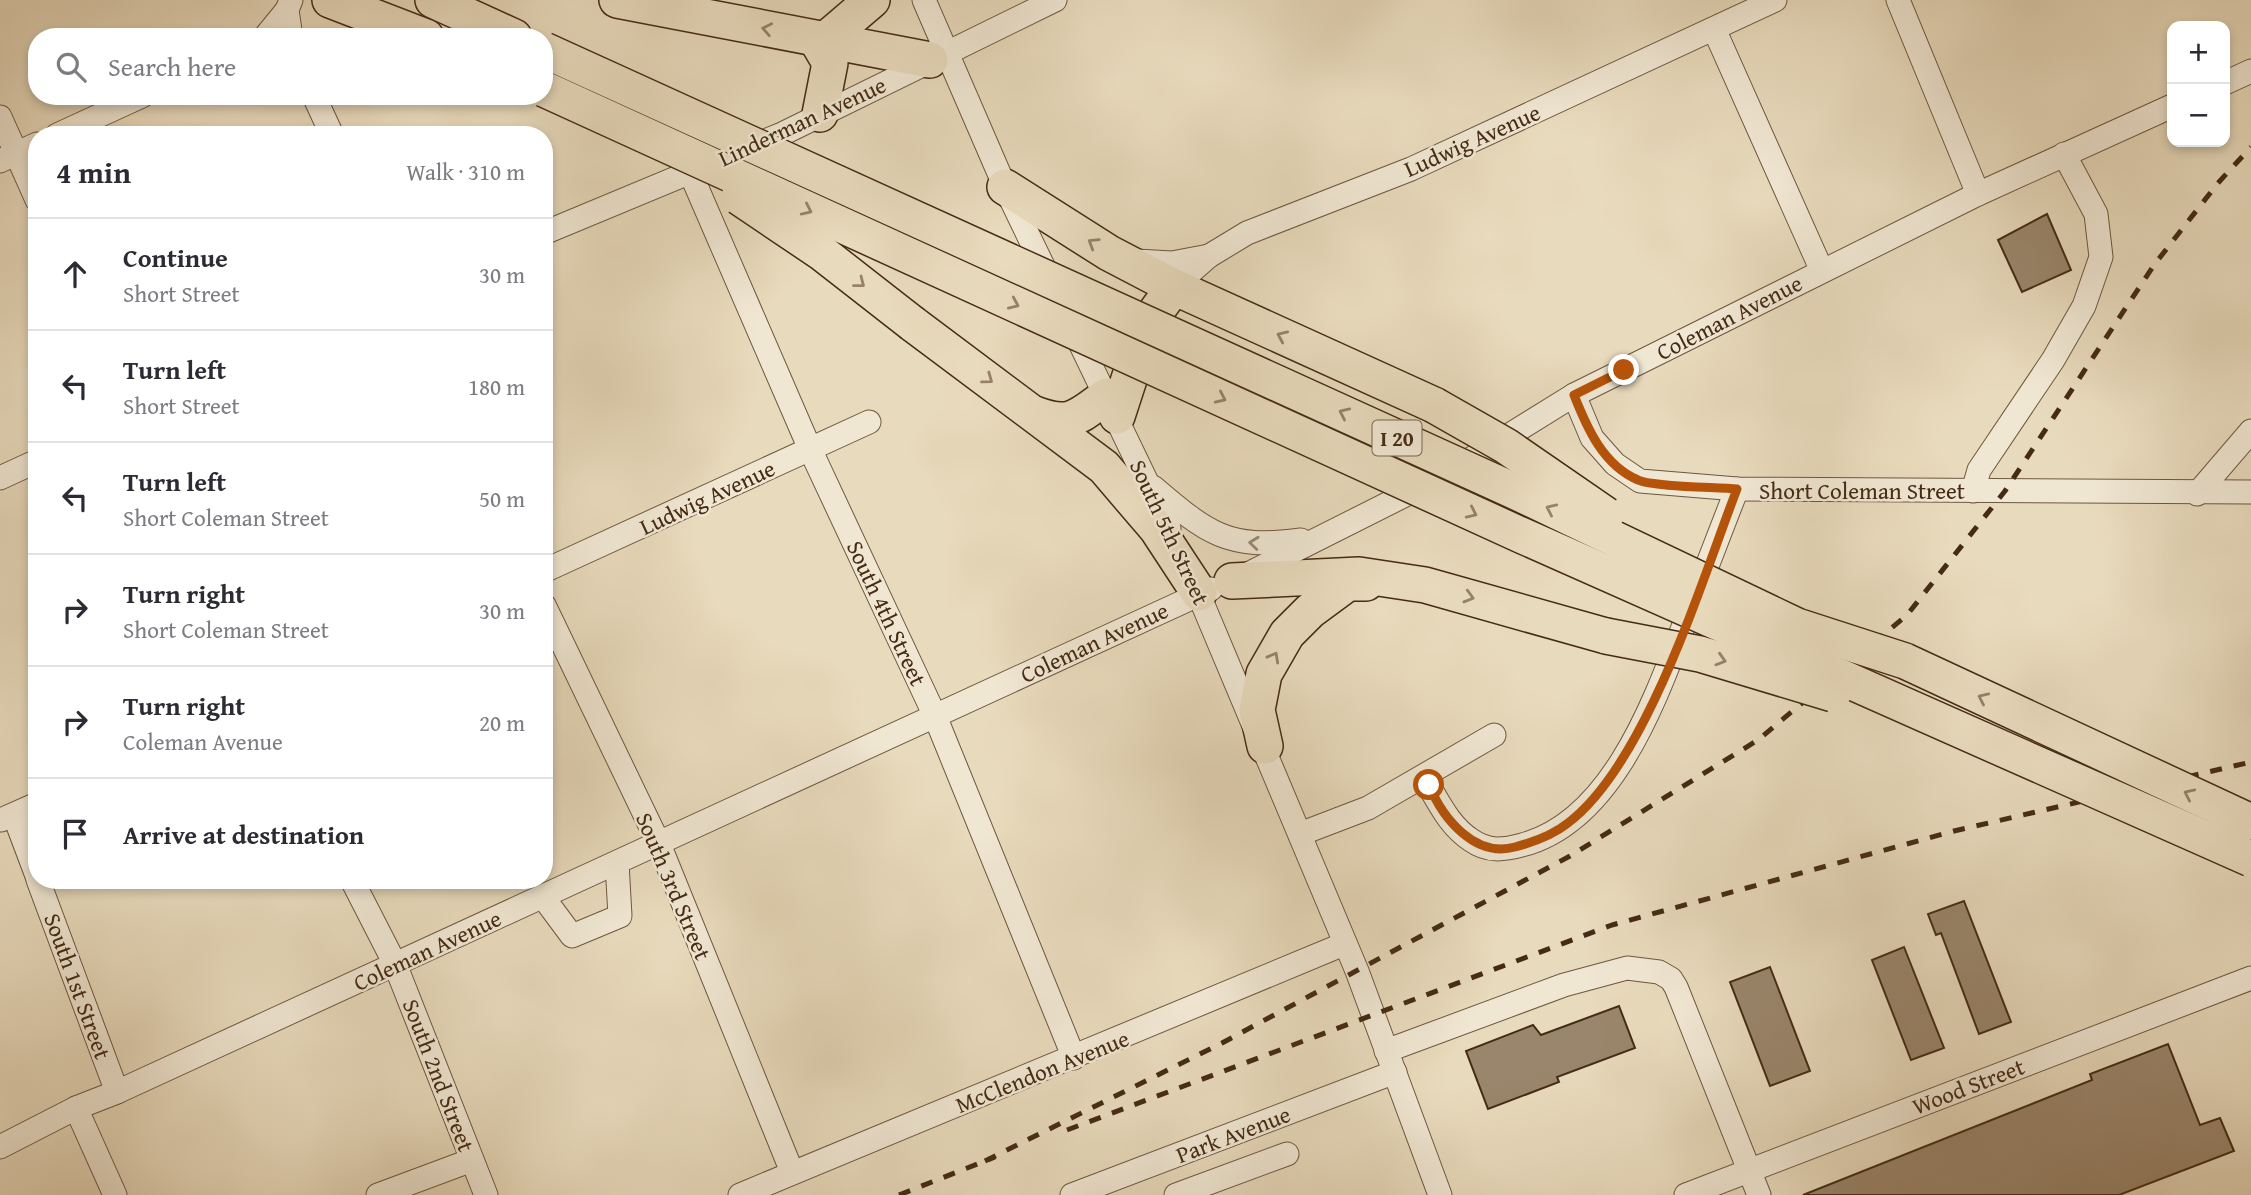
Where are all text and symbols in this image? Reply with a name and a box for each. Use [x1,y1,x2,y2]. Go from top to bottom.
map controls [2167,21,2230,147]
button: + [2167,21,2230,84]
one-way arrow [761,23,773,38]
search box [28,28,553,105]
text: Search here [108,47,236,86]
icon: search [52,48,90,86]
street label: Linderman Avenue [713,68,891,174]
button: − [2167,84,2230,147]
street label: Ludwig Avenue [1399,95,1545,185]
text: 4 min [56,150,131,194]
text: Walk · 310 m [406,155,525,188]
one-way arrow [799,202,812,216]
text: Continue [123,238,228,277]
one-way arrow [1088,238,1101,251]
icon: ahead [56,255,94,293]
text: 30 m [479,258,525,291]
street label: Coleman Avenue [1650,266,1808,368]
one-way arrow [853,274,865,287]
text: Short Street [123,277,240,310]
one-way arrow [1006,296,1019,310]
one-way arrow [1277,330,1290,344]
text: Turn left [123,350,226,389]
route end [1608,354,1639,385]
icon: left [56,367,94,405]
text: 180 m [468,370,525,403]
one-way arrow [980,370,992,383]
text: Short Street [123,389,240,422]
one-way arrow [1214,390,1226,404]
one-way arrow [1339,408,1351,422]
road number: I 20 [1372,420,1422,456]
street label: Ludwig Avenue [634,451,780,543]
street label: South 5th Street [1122,454,1218,610]
text: Turn left [123,462,226,501]
street label: Short Coleman Street [1759,474,1965,507]
icon: left [56,479,94,517]
text: 50 m [479,482,525,515]
text: Short Coleman Street [123,501,329,534]
one-way arrow [1545,503,1558,517]
one-way arrow [1465,505,1477,519]
street label: South 4th Street [839,535,935,691]
one-way arrow [1248,536,1259,551]
text: Turn right [123,574,245,613]
one-way arrow [1463,589,1475,604]
icon: right [56,591,94,629]
street label: Coleman Avenue [1015,593,1173,691]
text: 30 m [479,594,525,627]
text: Short Coleman Street [123,613,329,646]
one-way arrow [1715,651,1727,666]
one-way arrow [1266,652,1279,665]
text: Turn right [123,686,245,725]
one-way arrow [1978,692,1990,706]
icon: right [56,703,94,741]
text: 20 m [479,706,525,739]
text: Coleman Avenue [123,725,283,758]
route start [1413,769,1444,800]
one-way arrow [2184,788,2196,802]
street label: South 3rd Street [628,807,720,965]
icon: arrive [56,815,94,853]
text: Arrive at destination [123,815,364,854]
street label: Coleman Avenue [348,901,506,999]
street label: South 1st Street [36,908,120,1064]
street label: South 2nd Street [395,994,483,1156]
street label: McClendon Avenue [950,1021,1134,1121]
street label: Wood Street [1907,1050,2029,1122]
street label: Park Avenue [1171,1097,1295,1171]

